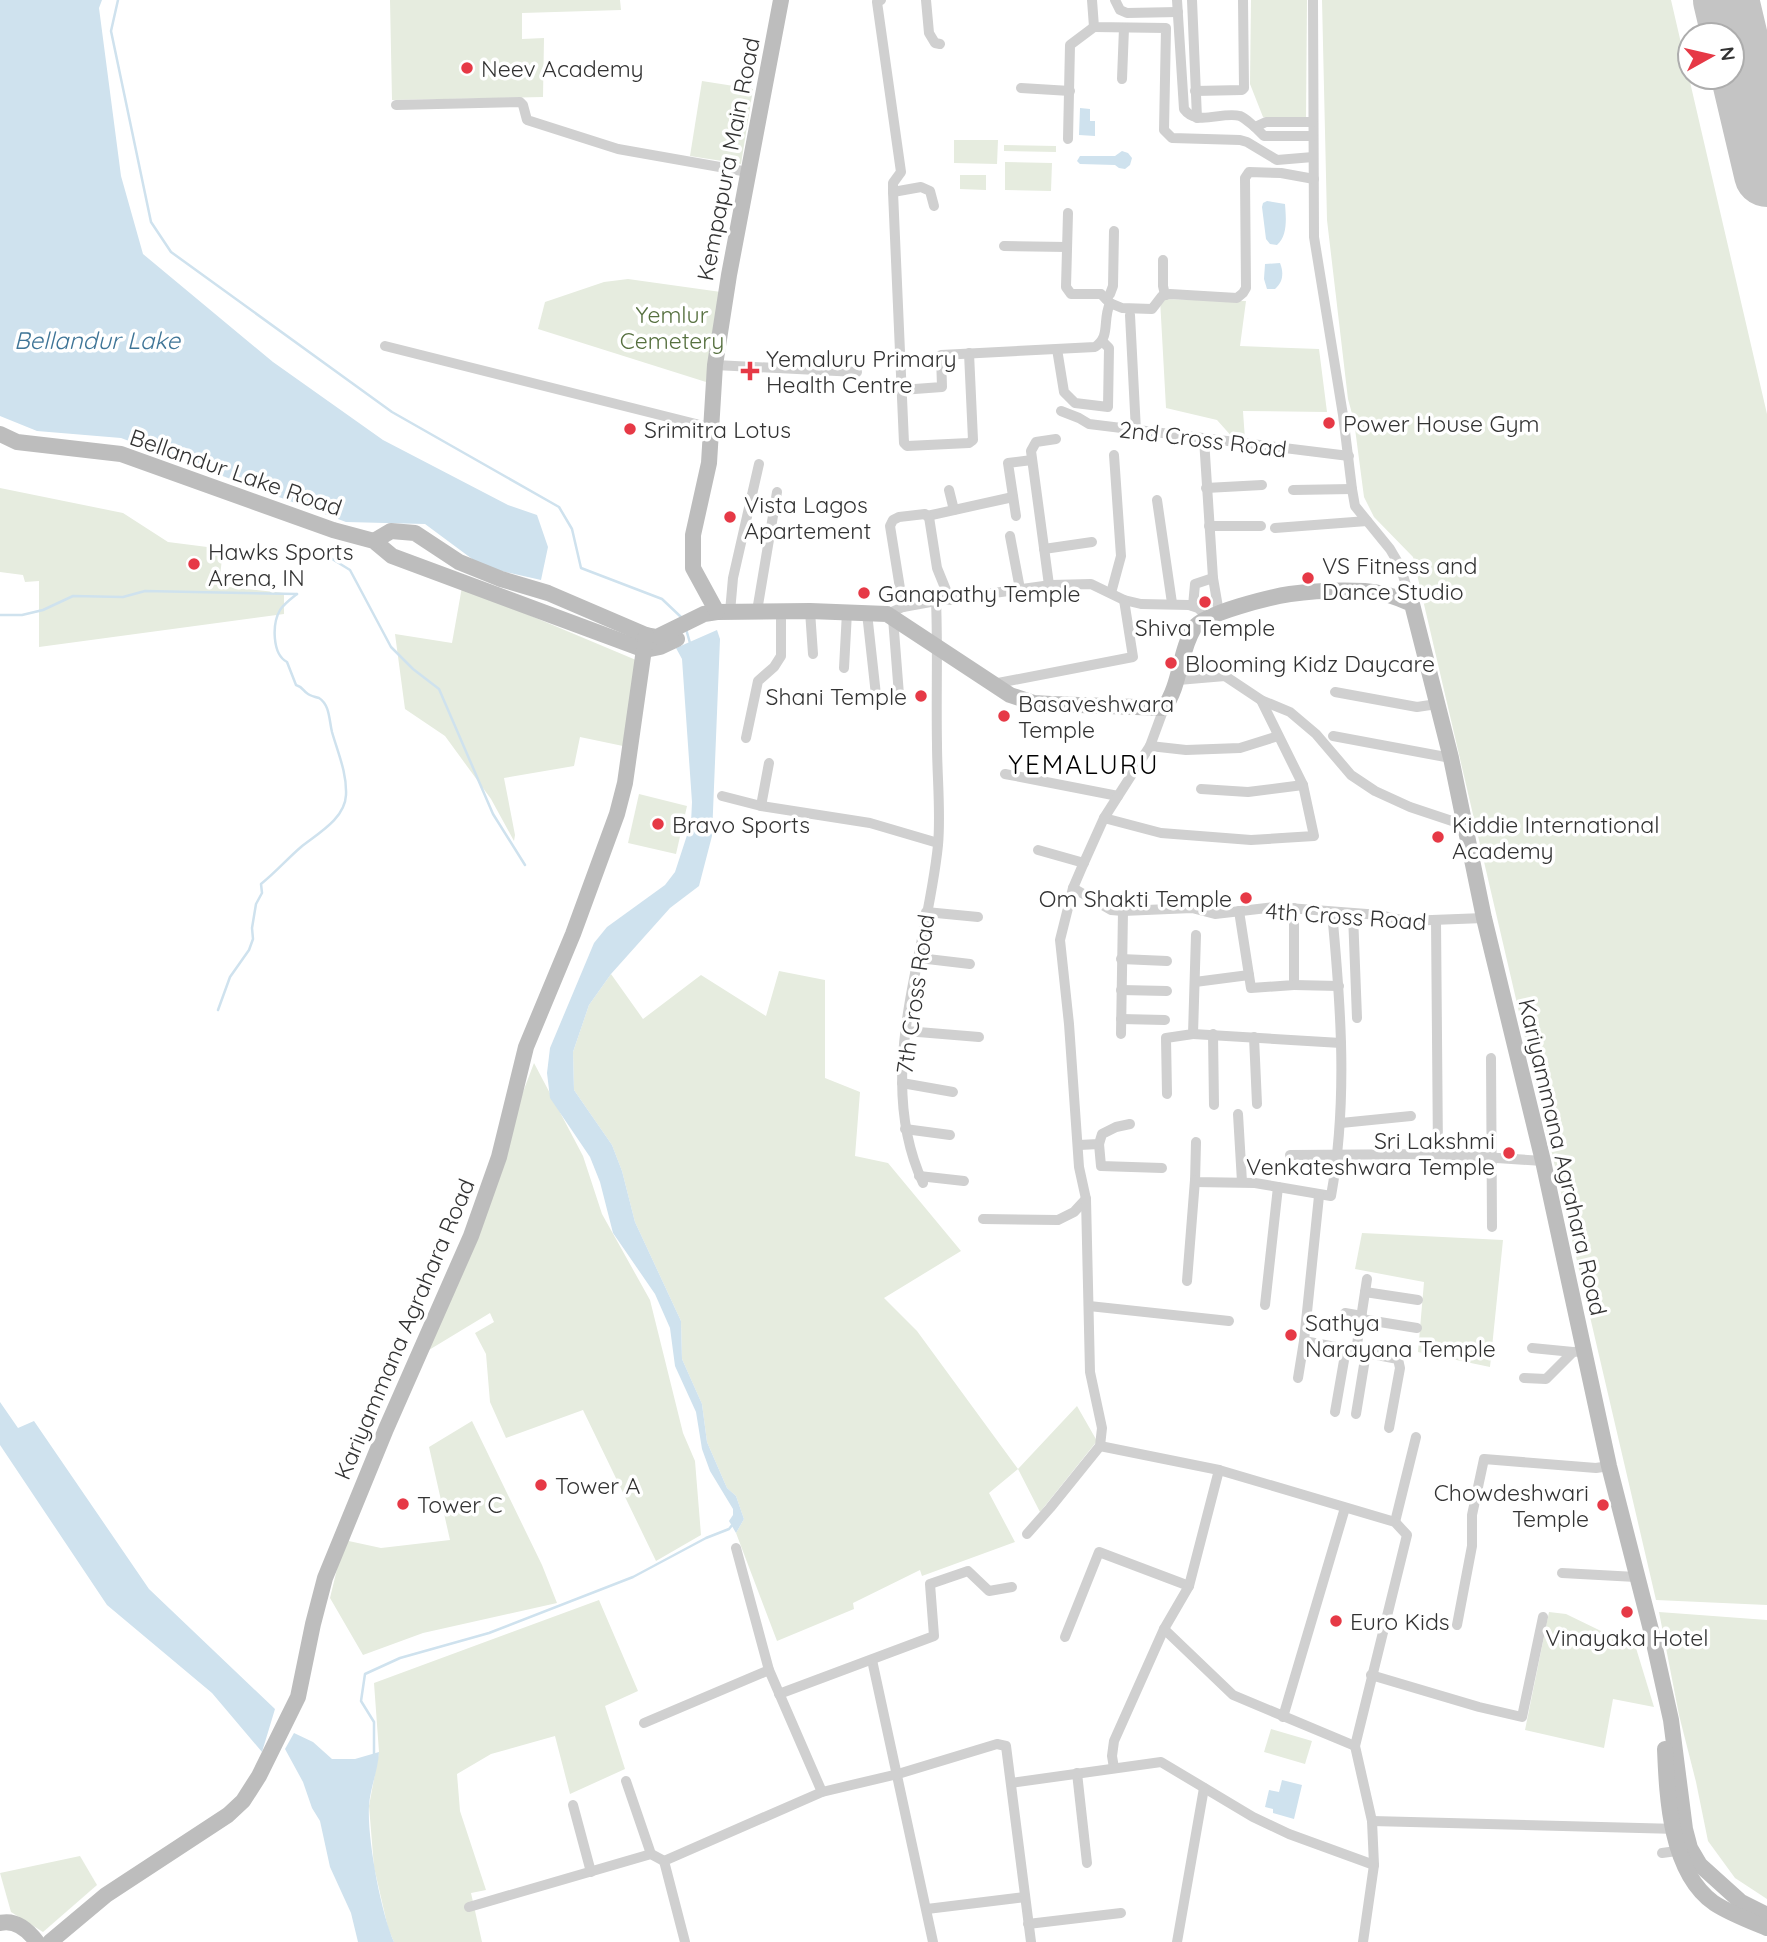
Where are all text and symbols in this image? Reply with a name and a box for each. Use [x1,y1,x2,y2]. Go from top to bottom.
north arrow [1676,21,1746,91]
street label: Kempapura Main Road [690,35,766,283]
text: N [1715,45,1741,62]
place label: Neev Academy [481,54,644,83]
marker: Neev Academy [459,60,475,76]
park label: Yemlur Cemetery [620,300,724,355]
water label: Bellandur Lake [14,325,182,355]
place label: Yemaluru Primary Health Centre [766,344,957,399]
marker: Yemaluru Primary Health Centre [740,361,760,381]
place label: Power House Gym [1343,409,1539,438]
street label: 2nd Cross Road [1118,414,1288,464]
place label: Srimitra Lotus [644,415,791,444]
marker: Power House Gym [1321,415,1337,431]
marker: Srimitra Lotus [622,421,638,437]
street label: Bellandur Lake Road [126,422,346,522]
place label: Vista Lagos Apartement [744,490,872,545]
marker: Vista Lagos Apartement [722,509,738,525]
place label: Hawks Sports Arena, IN [208,537,354,592]
place label: VS Fitness and Dance Studio [1322,551,1477,606]
marker: Hawks Sports Arena, IN [186,556,202,572]
marker: VS Fitness and Dance Studio [1300,570,1316,586]
place label: Ganapathy Temple [878,579,1081,608]
marker: Ganapathy Temple [856,585,872,601]
marker: Shiva Temple [1197,594,1213,610]
place label: Shiva Temple [1135,613,1275,642]
place label: Blooming Kidz Daycare [1185,649,1435,678]
marker: Blooming Kidz Daycare [1163,655,1179,671]
place label: Shani Temple [765,682,907,711]
marker: Shani Temple [913,688,929,704]
place label: Basaveshwara Temple [1018,689,1174,744]
marker: Basaveshwara Temple [996,708,1012,724]
district label: YEMALURU [1008,748,1160,781]
place label: Bravo Sports [672,810,810,839]
place label: Kiddie International Academy [1452,810,1659,865]
marker: Bravo Sports [650,816,666,832]
marker: Kiddie International Academy [1430,829,1446,845]
place label: Om Shakti Temple [1039,884,1232,913]
marker: Om Shakti Temple [1238,890,1254,906]
street label: 4th Cross Road [1264,896,1428,936]
street label: 7th Cross Road [889,912,941,1076]
street label: Kariyammana Agrahara Road [1512,996,1614,1318]
place label: Sri Lakshmi Venkateshwara Temple [1246,1126,1495,1181]
marker: Sri Lakshmi Venkateshwara Temple [1501,1145,1517,1161]
street label: Kariyammana Agrahara Road [327,1174,481,1484]
place label: Sathya Narayana Temple [1305,1308,1496,1363]
marker: Sathya Narayana Temple [1283,1327,1299,1343]
place label: Tower A [555,1471,640,1500]
marker: Tower A [533,1477,549,1493]
place label: Chowdeshwari Temple [1434,1478,1589,1533]
place label: Tower C [417,1490,502,1519]
marker: Tower C [395,1496,411,1512]
marker: Chowdeshwari Temple [1595,1497,1611,1513]
marker: Vinayaka Hotel [1619,1604,1635,1620]
place label: Euro Kids [1350,1607,1450,1636]
marker: Euro Kids [1328,1613,1344,1629]
place label: Vinayaka Hotel [1545,1623,1709,1652]

